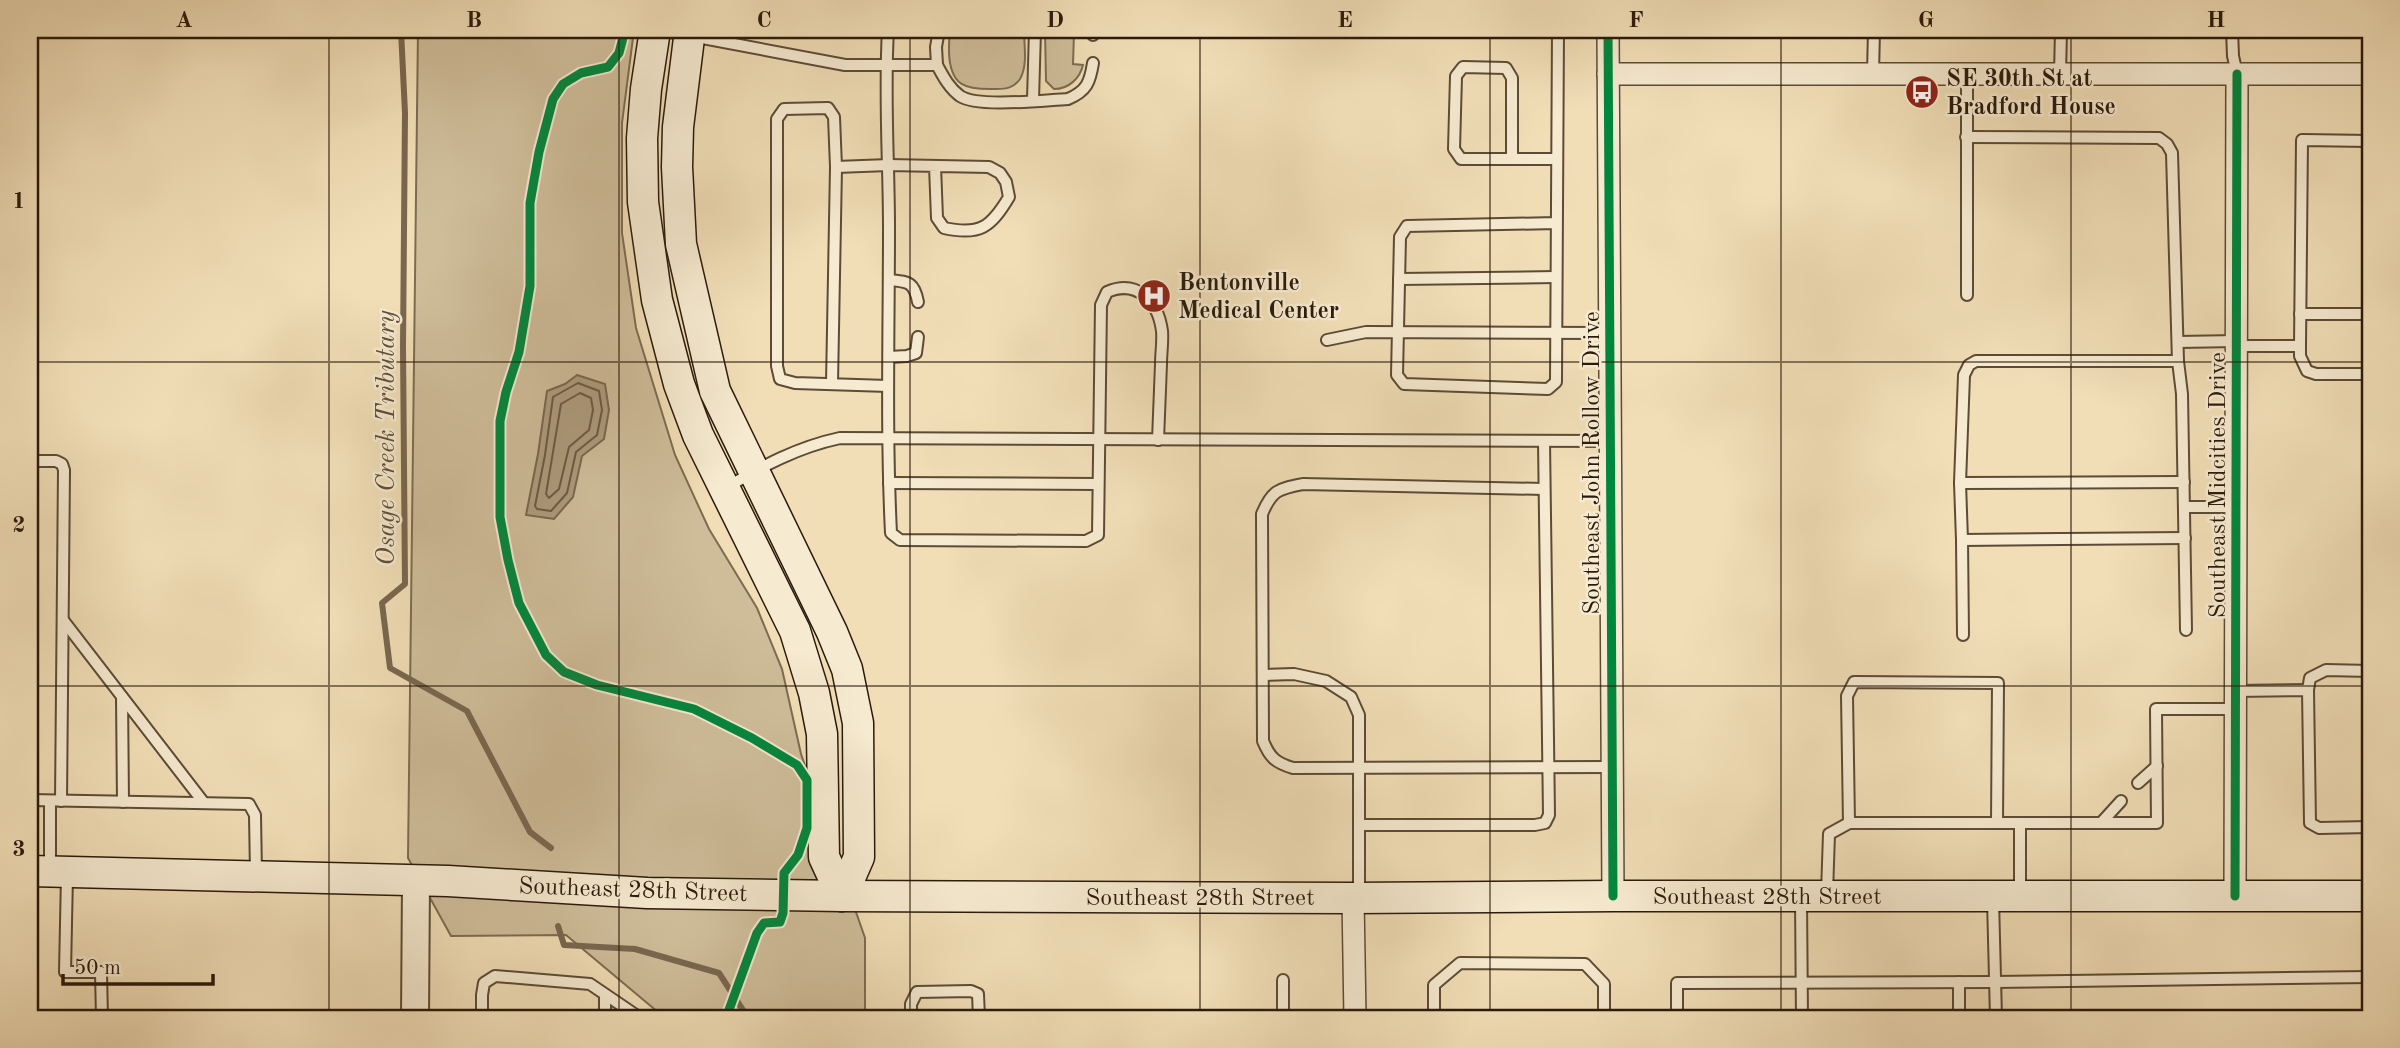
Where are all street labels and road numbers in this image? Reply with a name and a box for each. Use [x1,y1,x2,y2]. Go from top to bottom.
street label: Southeast John Rollow Drive [1581,311,1605,615]
street label: Southeast Midcities Drive [2207,352,2231,618]
street label: Southeast 28th Street [518,875,748,907]
street label: Southeast 28th Street [1652,886,1882,910]
street label: Southeast 28th Street [1085,887,1315,911]

